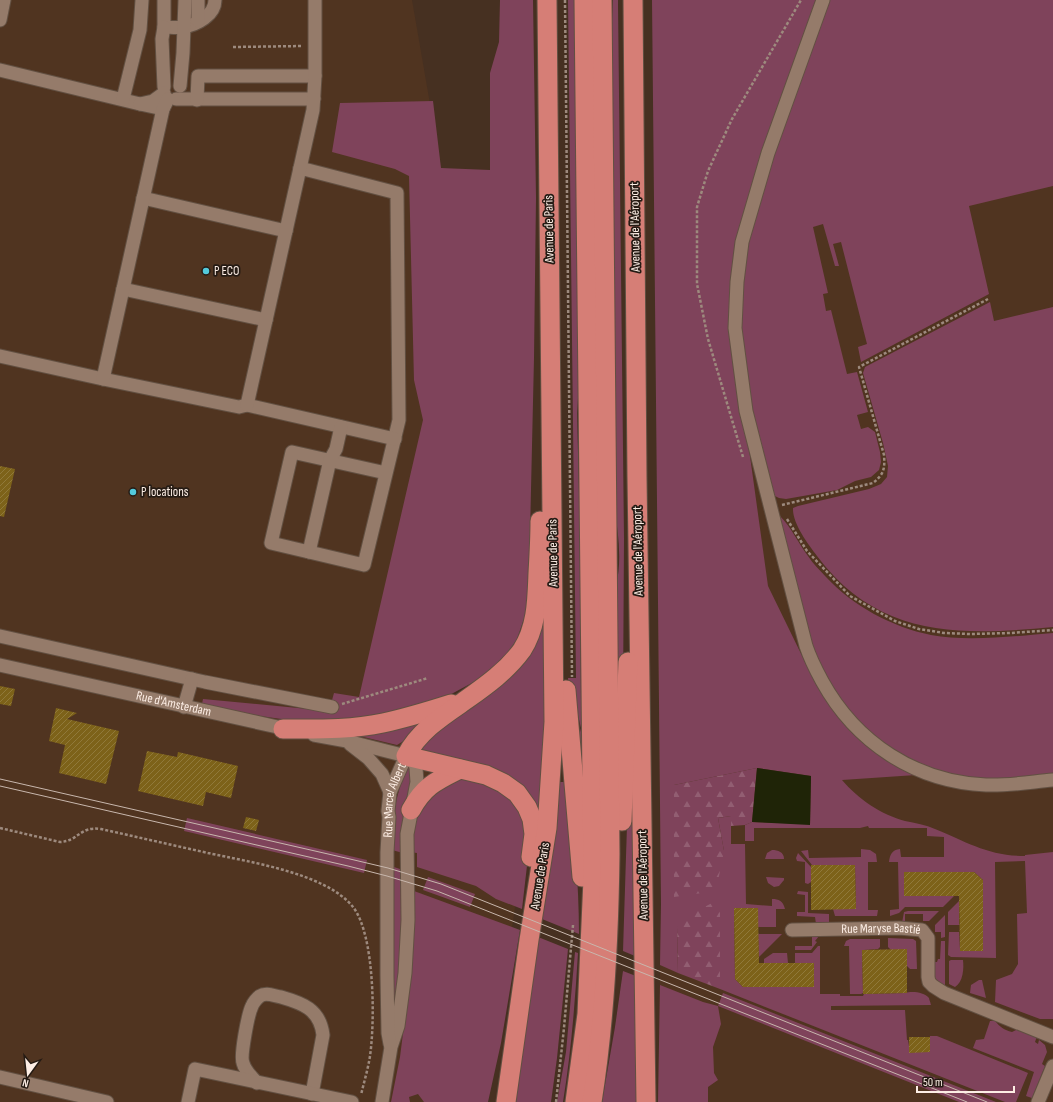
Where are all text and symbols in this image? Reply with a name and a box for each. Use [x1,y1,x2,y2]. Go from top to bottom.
street label: Avenue de l'Aéroport [626,182,644,273]
street label: Avenue de Paris [540,195,558,264]
place label: P ECO [214,263,239,279]
marker: P ECO [201,266,211,276]
place label: P locations [141,484,189,500]
marker: P locations [128,487,138,497]
street label: Avenue de l'Aéroport [629,506,647,597]
street label: Avenue de Paris [544,519,562,588]
street label: Rue d'Amsterdam [135,688,213,720]
street label: Rue Marcel Albert [380,761,410,838]
street label: Avenue de l'Aéroport [634,830,652,921]
street label: Avenue de Paris [527,841,553,912]
street label: Rue Maryse Bastié [841,920,921,938]
north arrow [8,1054,48,1094]
scale bar [917,1068,1014,1094]
text: 50 m [923,1075,943,1090]
text: N [21,1076,30,1090]

